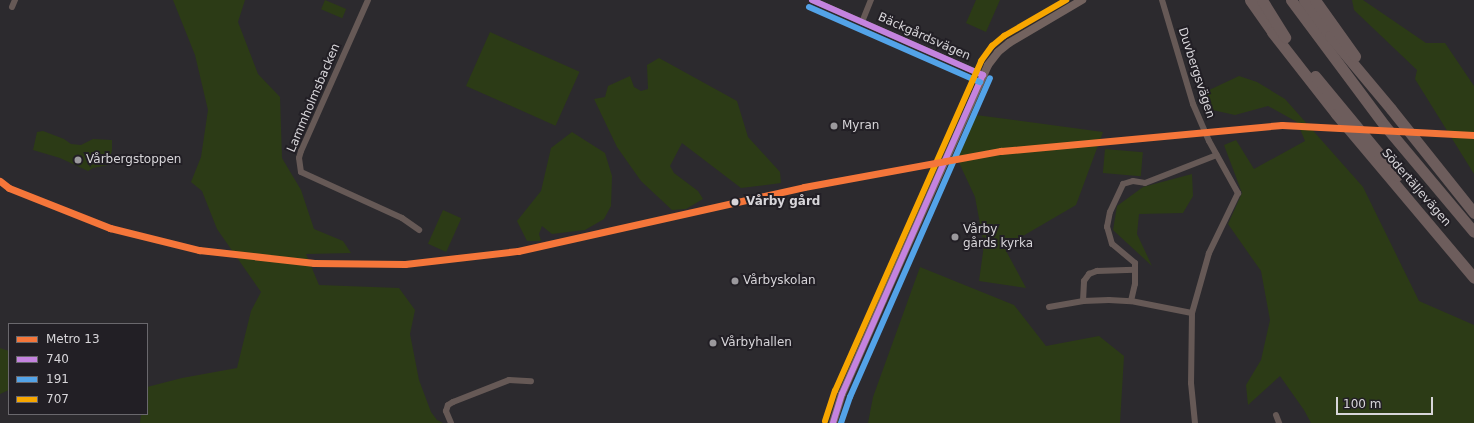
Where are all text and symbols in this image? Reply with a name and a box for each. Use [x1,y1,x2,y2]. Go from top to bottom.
street label: Bäckgårdsvägen [876,10,972,64]
street label: Duvbergsvägen [1175,26,1217,120]
street label: Lammholmsbacken [285,41,343,155]
place label: Myran [842,119,879,133]
marker: Myran [829,121,839,131]
street label: Södertäljevägen [1378,146,1454,230]
place label: Vårbergstoppen [86,153,181,167]
marker: Vårbergstoppen [73,155,83,165]
marker: Vårby gård [728,195,742,209]
place label: Vårby gård [746,195,820,209]
place label: Vårby gårds kyrka [963,223,1033,251]
marker: Vårby gårds kyrka [950,232,960,242]
place label: Vårbyskolan [743,274,816,288]
marker: Vårbyskolan [730,276,740,286]
legend [8,323,148,415]
text: Metro 13 [46,332,100,346]
place label: Vårbyhallen [721,336,792,350]
marker: Vårbyhallen [708,338,718,348]
text: 740 [46,352,69,366]
text: 191 [46,372,69,386]
scale bar [1338,389,1435,415]
text: 707 [46,392,69,406]
text: 100 m [1343,397,1381,411]

